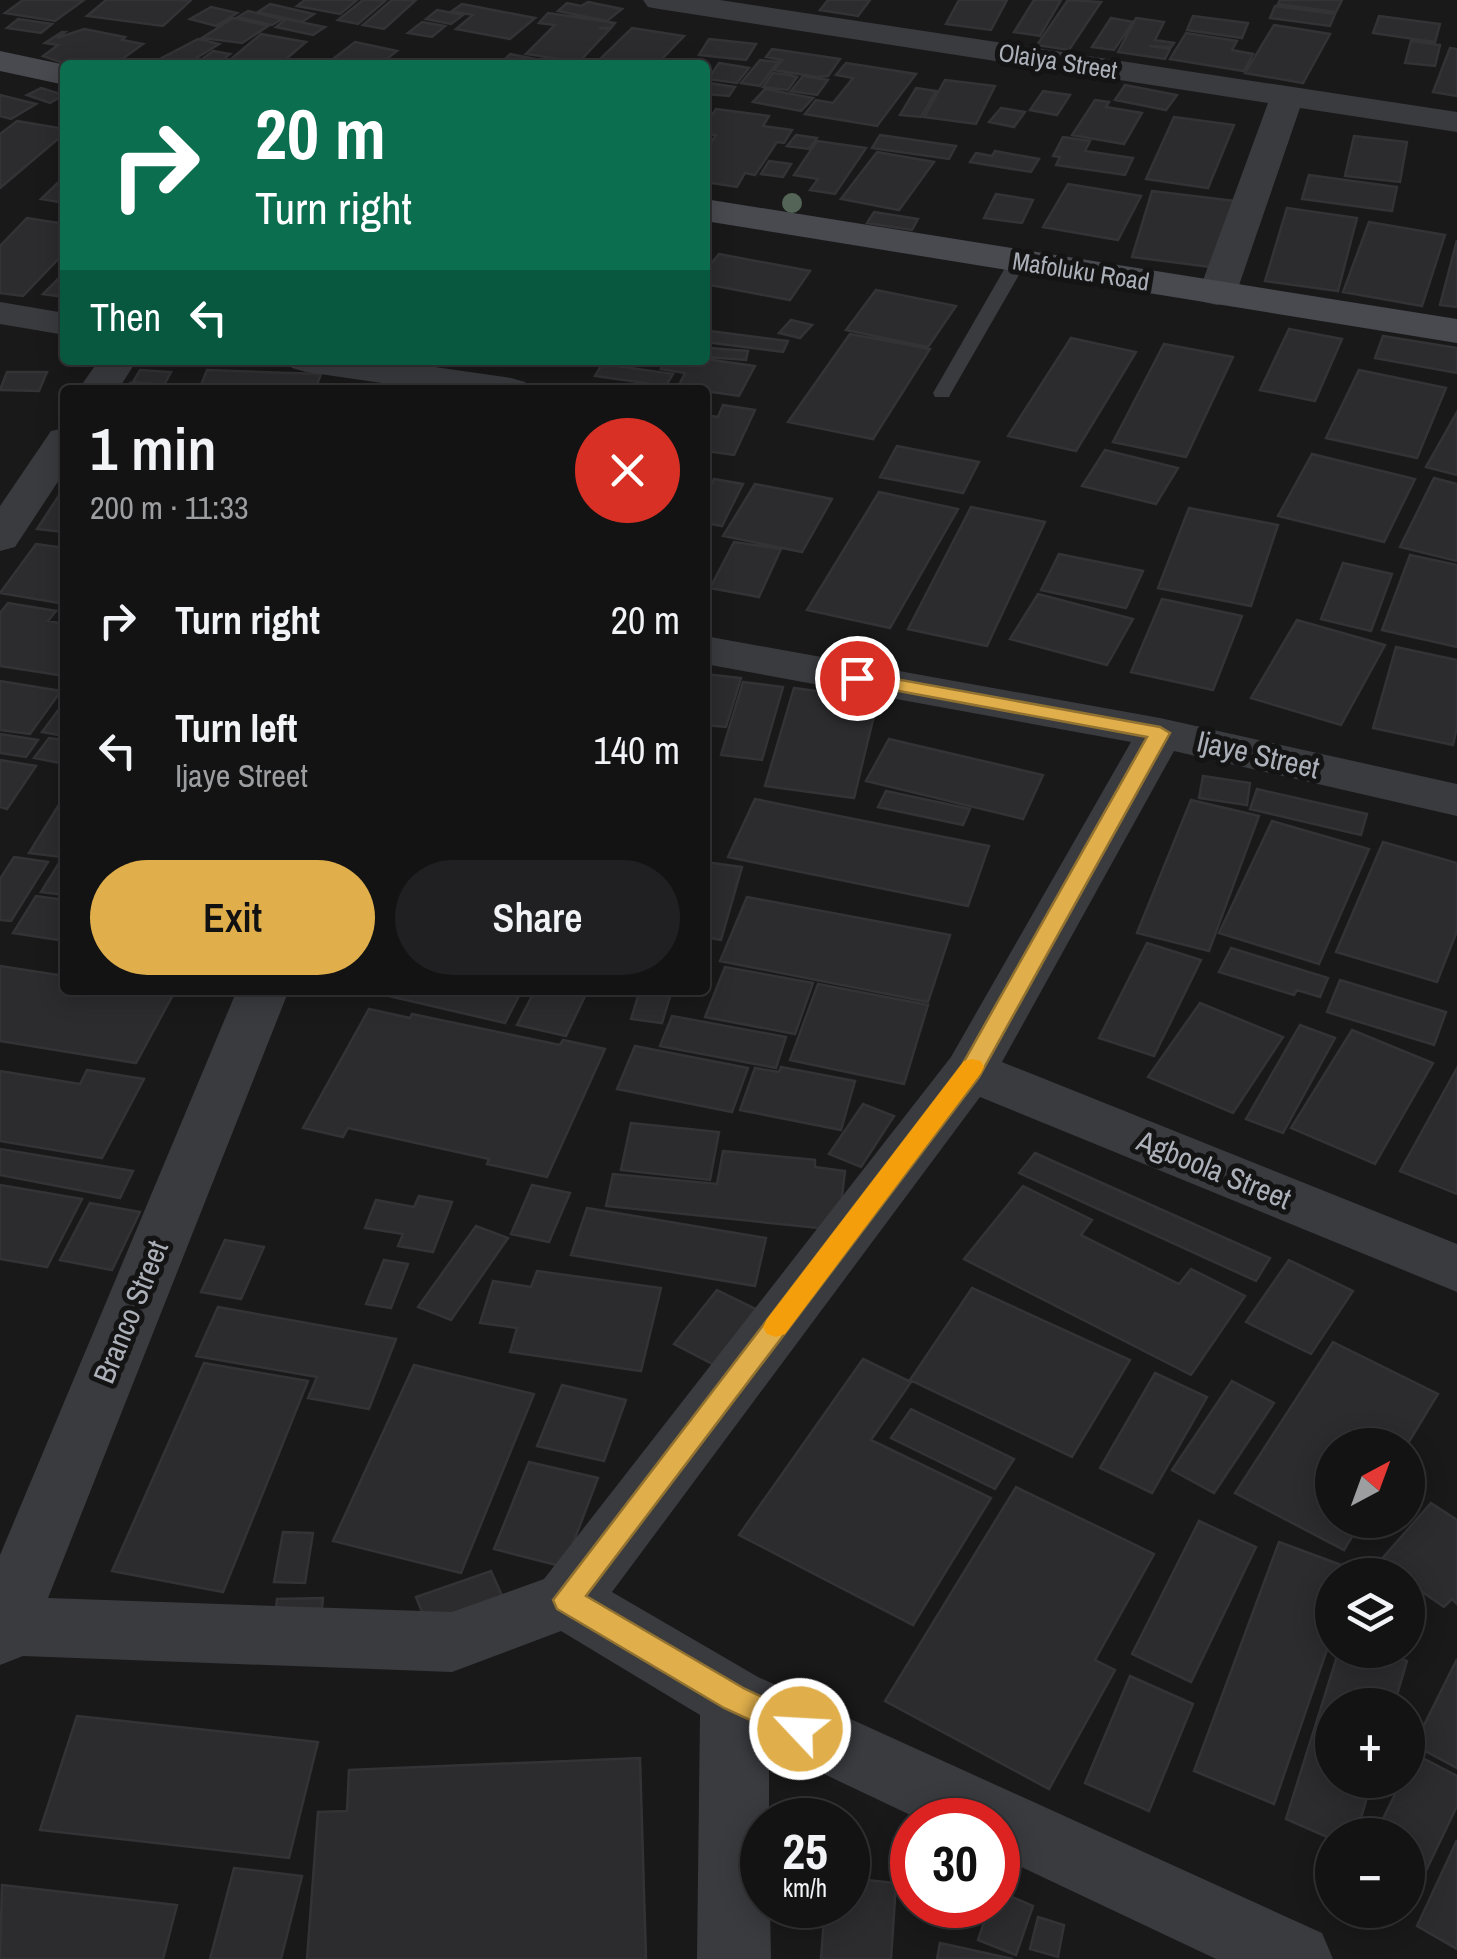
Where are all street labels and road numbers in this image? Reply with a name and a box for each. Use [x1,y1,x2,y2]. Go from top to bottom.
street label: Olaiya Street [996,35,1120,87]
street label: Mafoluku Road [1010,243,1152,299]
street label: Ijaye Street [1193,721,1323,788]
street label: Agboola Street [1131,1120,1297,1218]
street label: Branco Street [83,1234,177,1389]

